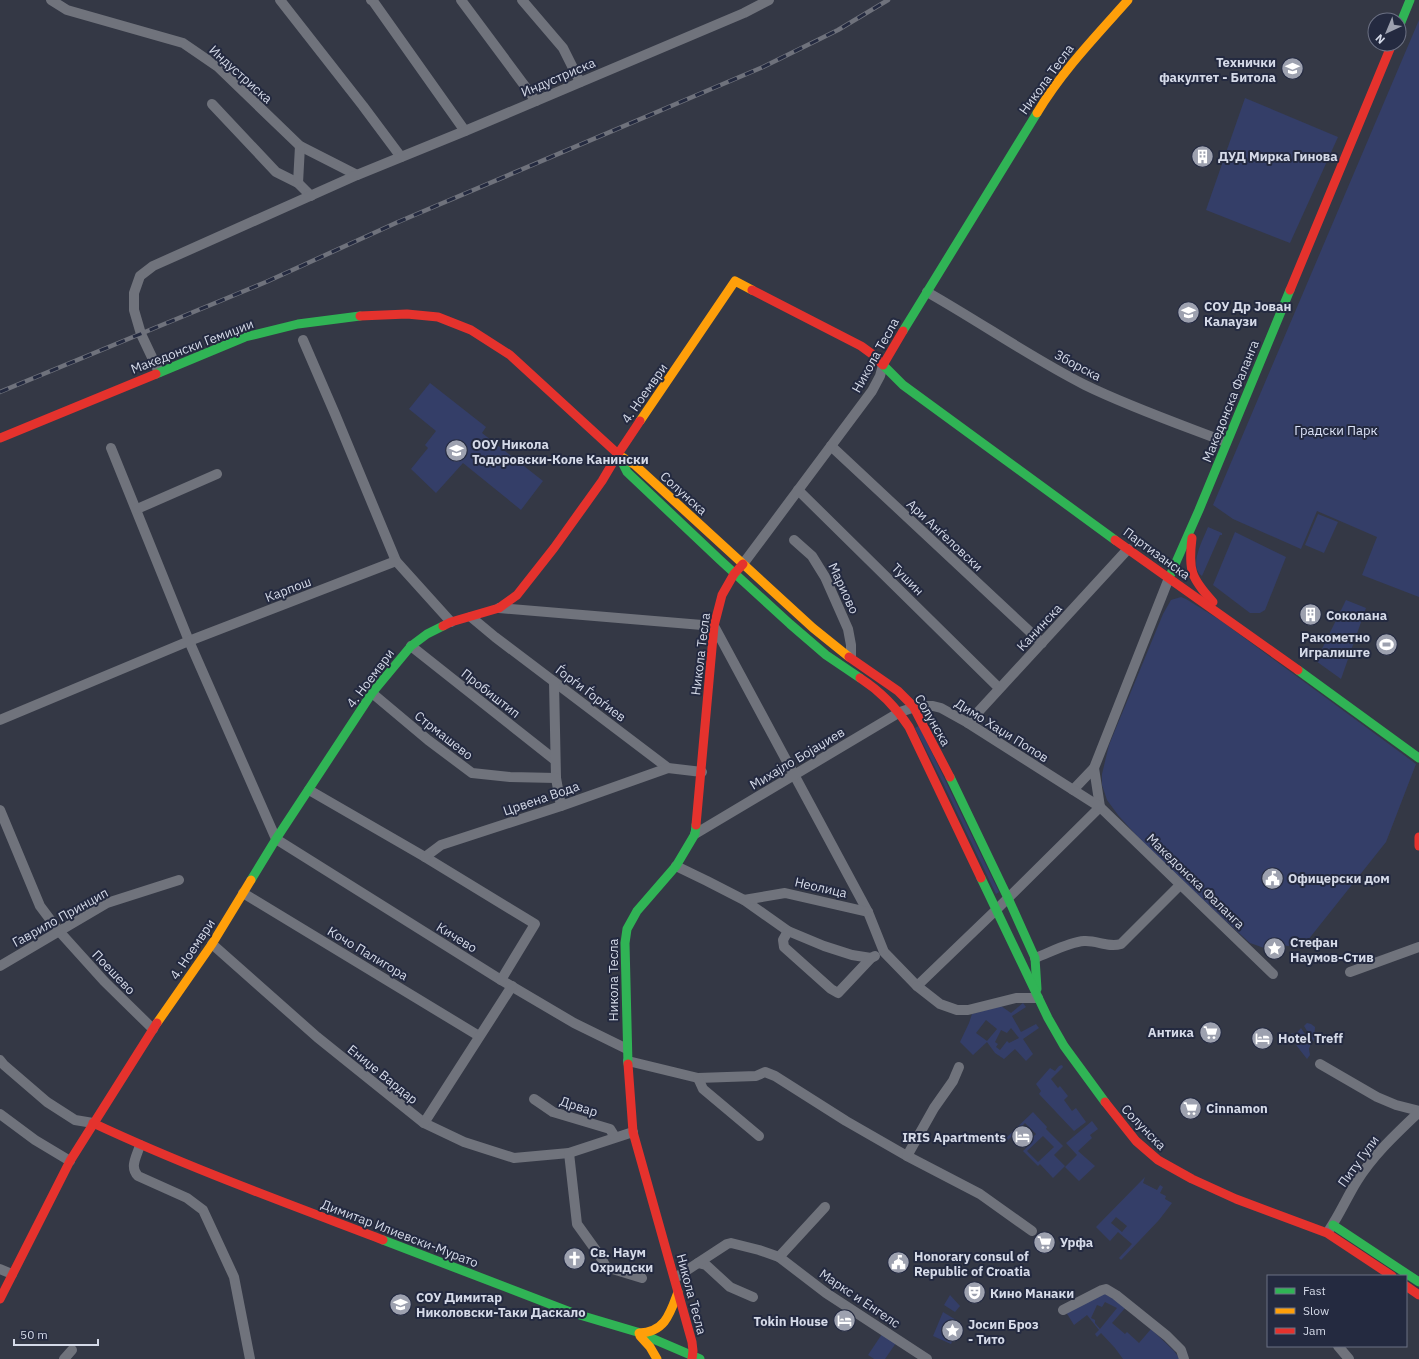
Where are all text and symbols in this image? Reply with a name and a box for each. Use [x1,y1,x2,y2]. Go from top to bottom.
north arrow [1367,12,1407,52]
text: N [1372,31,1388,47]
street label: Никола Тесла [1015,41,1078,118]
street label: Индустриска [206,42,276,107]
street label: Индустриска [518,54,598,101]
place label: Технички факултет - Битола [1159,54,1276,86]
school or university icon: Технички факултет - Битола [1279,56,1305,82]
building icon: ДУД Мирка Гинова [1189,143,1215,169]
place label: ДУД Мирка Гинова [1218,148,1338,165]
place label: СОУ Др Јован Калаузи [1204,298,1292,330]
school or university icon: СОУ Др Јован Калаузи [1175,300,1201,326]
street label: Македонски Гемиџии [128,315,256,378]
street label: Никола Тесла [848,315,903,396]
street label: Македонска Фаланга [1198,338,1263,465]
street label: Зборска [1052,346,1104,385]
street label: 4. Ноември [618,360,671,427]
park label: Градски Парк [1294,422,1378,439]
place label: ООУ Никола Тодоровски-Коле Канински [472,436,649,468]
school or university icon: ООУ Никола Тодоровски-Коле Канински [443,438,469,464]
street label: Солунска [657,468,711,519]
street label: Ари Анѓеловски [903,496,986,575]
street label: Партизанска [1120,523,1194,583]
street label: Мариово [824,560,863,617]
street label: Тушин [888,560,927,599]
street label: Карпош [263,573,314,606]
street label: Канинска [1013,600,1066,655]
building icon: Соколана [1297,602,1323,628]
place label: Соколана [1326,607,1387,624]
street label: Никола Тесла [687,612,714,696]
place label: Ракометно Игралиште [1299,629,1370,661]
sports icon: Ракометно Игралиште [1373,631,1399,657]
street label: 4. Ноември [343,645,398,711]
street label: Ѓорѓи Ѓорѓиев [552,661,629,725]
street label: Пробиштип [458,665,524,722]
street label: Солунска [911,691,954,749]
street label: Димо Хаџи Попов [952,695,1052,766]
street label: Стрмашево [411,707,476,764]
street label: Михајло Бојаџиев [747,723,848,793]
street label: Црвена Вода [501,777,582,819]
street label: Македонска Фаланга [1143,830,1248,933]
public building icon: Офицерски дом [1260,865,1286,891]
place label: Офицерски дом [1288,870,1390,887]
street label: Неолица [793,873,849,902]
street label: Гаврило Принцип [9,884,111,951]
street label: 4. Ноември [166,916,219,983]
street label: Кичево [433,918,480,957]
street label: Кочо Палигора [324,923,411,984]
place label: Стефан Наумов-Стив [1290,934,1374,966]
place icon: Стефан Наумов-Стив [1262,936,1288,962]
street label: Никола Тесла [605,938,622,1021]
street label: Поешево [88,946,139,998]
supermarket icon: Антика [1197,1019,1223,1045]
place label: Антика [1148,1024,1194,1041]
hotel icon: Hotel Treff [1249,1025,1275,1051]
place label: Hotel Treff [1278,1030,1343,1047]
street label: Ениџе Вардар [344,1041,421,1108]
street label: Дрвар [558,1092,600,1121]
supermarket icon: Cinnamon [1177,1095,1203,1121]
place label: Cinnamon [1206,1100,1268,1117]
street label: Солунска [1118,1101,1170,1154]
hotel icon: IRIS Apartments [1009,1124,1035,1150]
place label: IRIS Apartments [902,1129,1006,1146]
street label: Питу Гули [1334,1132,1383,1190]
street label: Димитар Илиевски-Мурато [319,1196,481,1271]
supermarket icon: Урфа [1032,1229,1058,1255]
place label: Урфа [1060,1234,1093,1251]
place label: Св. Наум Охридски [590,1244,653,1276]
church icon: Св. Наум Охридски [562,1246,588,1272]
place label: Honorary consul of Republic of Croatia [914,1248,1030,1280]
public building icon: Honorary consul of Republic of Croatia [886,1250,912,1276]
street label: Никола Тесла [673,1252,710,1336]
street label: Маркс и Енгелс [816,1265,904,1332]
legend [1267,1275,1407,1347]
theatre icon: Кино Манаки [962,1280,988,1306]
text: Fast [1303,1283,1326,1298]
place label: Кино Манаки [990,1285,1074,1302]
place label: СОУ Димитар Николовски-Таки Даскало [416,1289,586,1321]
school or university icon: СОУ Димитар Николовски-Таки Даскало [387,1291,413,1317]
text: Slow [1303,1303,1329,1318]
hotel icon: Tokin House [831,1308,857,1334]
place label: Tokin House [754,1313,828,1330]
place label: Јосип Броз - Тито [968,1316,1039,1348]
place icon: Јосип Броз - Тито [940,1318,966,1344]
scale bar [14,1321,98,1347]
text: Jam [1303,1323,1326,1338]
text: 50 m [20,1327,48,1342]

